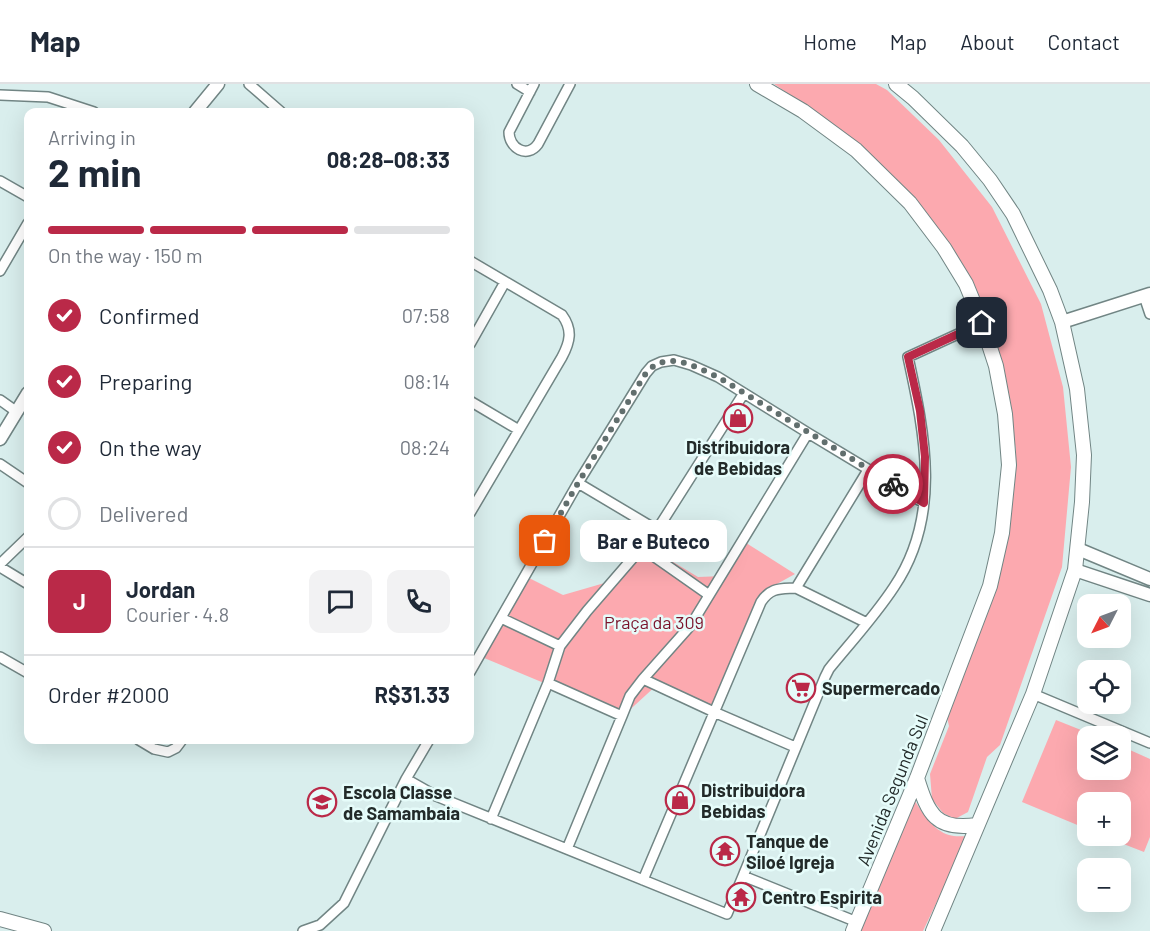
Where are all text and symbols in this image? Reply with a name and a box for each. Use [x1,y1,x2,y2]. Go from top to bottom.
text: Map [30,24,81,58]
text: Home [803,29,857,54]
text: Map [890,29,927,54]
text: About [960,29,1015,54]
text: Contact [1048,29,1120,54]
text: Arriving in [48,125,136,149]
text: 08:28–08:33 [327,146,450,172]
text: 2 min [48,148,141,195]
text: On the way · 150 m [48,243,203,267]
pin [956,297,1007,348]
icon: check [48,299,81,332]
text: Confirmed [99,302,199,328]
text: 07:58 [402,303,450,327]
icon: home [965,306,998,339]
icon: check [48,365,81,398]
text: Preparing [99,368,192,394]
text: 08:14 [403,369,450,393]
shop icon: Distribuidora de Bebidas [722,402,754,434]
icon: check [48,431,81,464]
text: On the way [99,434,202,460]
text: 08:24 [400,435,450,459]
place label: Distribuidora de Bebidas [686,436,790,479]
courier [863,454,923,514]
icon: bike [877,468,910,501]
text: Delivered [99,500,188,526]
pin [519,515,570,566]
callout: Bar e Buteco [581,520,728,562]
icon: bag [528,524,561,557]
text: Bar e Buteco [597,529,710,553]
button: chat [309,570,372,633]
button: phone [387,570,450,633]
text: Jordan [126,576,195,602]
text: J [73,588,86,614]
north arrow [1077,594,1131,648]
map controls [1077,594,1131,912]
text: Courier · 4.8 [126,602,229,626]
park label: Praça da 309 [604,611,704,633]
button: locate [1077,660,1131,714]
supermarket icon: Supermercado [785,672,817,704]
place label: Supermercado [822,677,940,699]
text: Order #2000 [48,681,169,707]
text: R$31.33 [375,681,450,707]
street label: Avenida Segunda Sul [852,711,932,869]
button: layers [1077,726,1131,780]
place label: Distribuidora Bebidas [701,779,805,822]
place label: Escola Classe de Samambaia [343,781,460,824]
shop icon: Distribuidora Bebidas [664,784,696,816]
school or university icon: Escola Classe de Samambaia [306,786,338,818]
button: + [1077,792,1131,846]
place label: Tanque de Siloé Igreja [746,830,834,873]
temple icon: Tanque de Siloé Igreja [709,835,741,867]
button: − [1077,858,1131,912]
temple icon: Centro Espirita [725,881,757,913]
place label: Centro Espirita [762,886,882,908]

